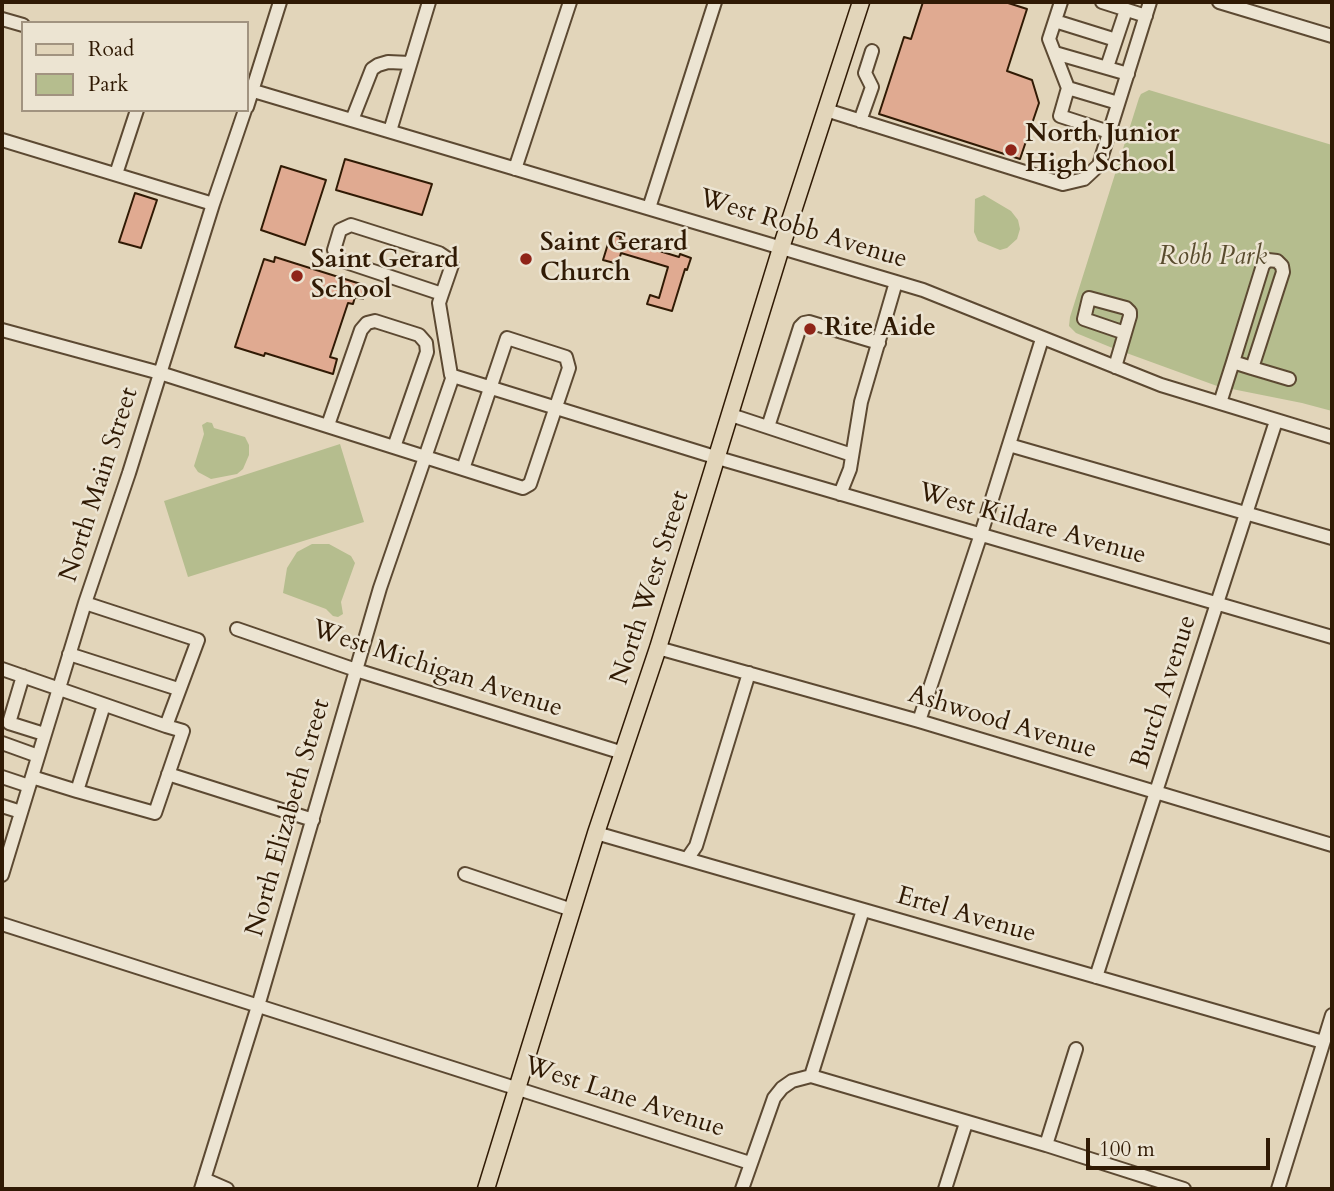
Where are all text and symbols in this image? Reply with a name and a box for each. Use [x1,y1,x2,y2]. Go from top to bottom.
legend [21,21,248,112]
text: Road [88,35,134,64]
text: Park [88,70,128,99]
place label: North Junior High School [1025,119,1179,180]
marker: North Junior High School [1003,142,1019,158]
street label: West Robb Avenue [695,184,911,276]
place label: Saint Gerard Church [540,228,688,290]
park label: Robb Park [1159,242,1267,274]
place label: Saint Gerard School [311,245,459,306]
marker: Saint Gerard Church [518,251,534,267]
marker: Saint Gerard School [289,268,305,284]
place label: Rite Aide [824,313,936,345]
marker: Rite Aide [802,321,818,337]
street label: North Main Street [54,384,146,586]
street label: West Kildare Avenue [915,478,1149,572]
street label: North West Street [605,487,697,689]
street label: Burch Avenue [1126,612,1204,772]
street label: West Michigan Avenue [308,615,566,725]
street label: Ashwood Avenue [904,679,1100,767]
street label: North Elizabeth Street [240,696,338,940]
street label: Ertel Avenue [893,881,1039,951]
street label: West Lane Avenue [520,1051,728,1145]
scale bar [1089,1124,1273,1168]
text: 100 m [1099,1135,1155,1164]

